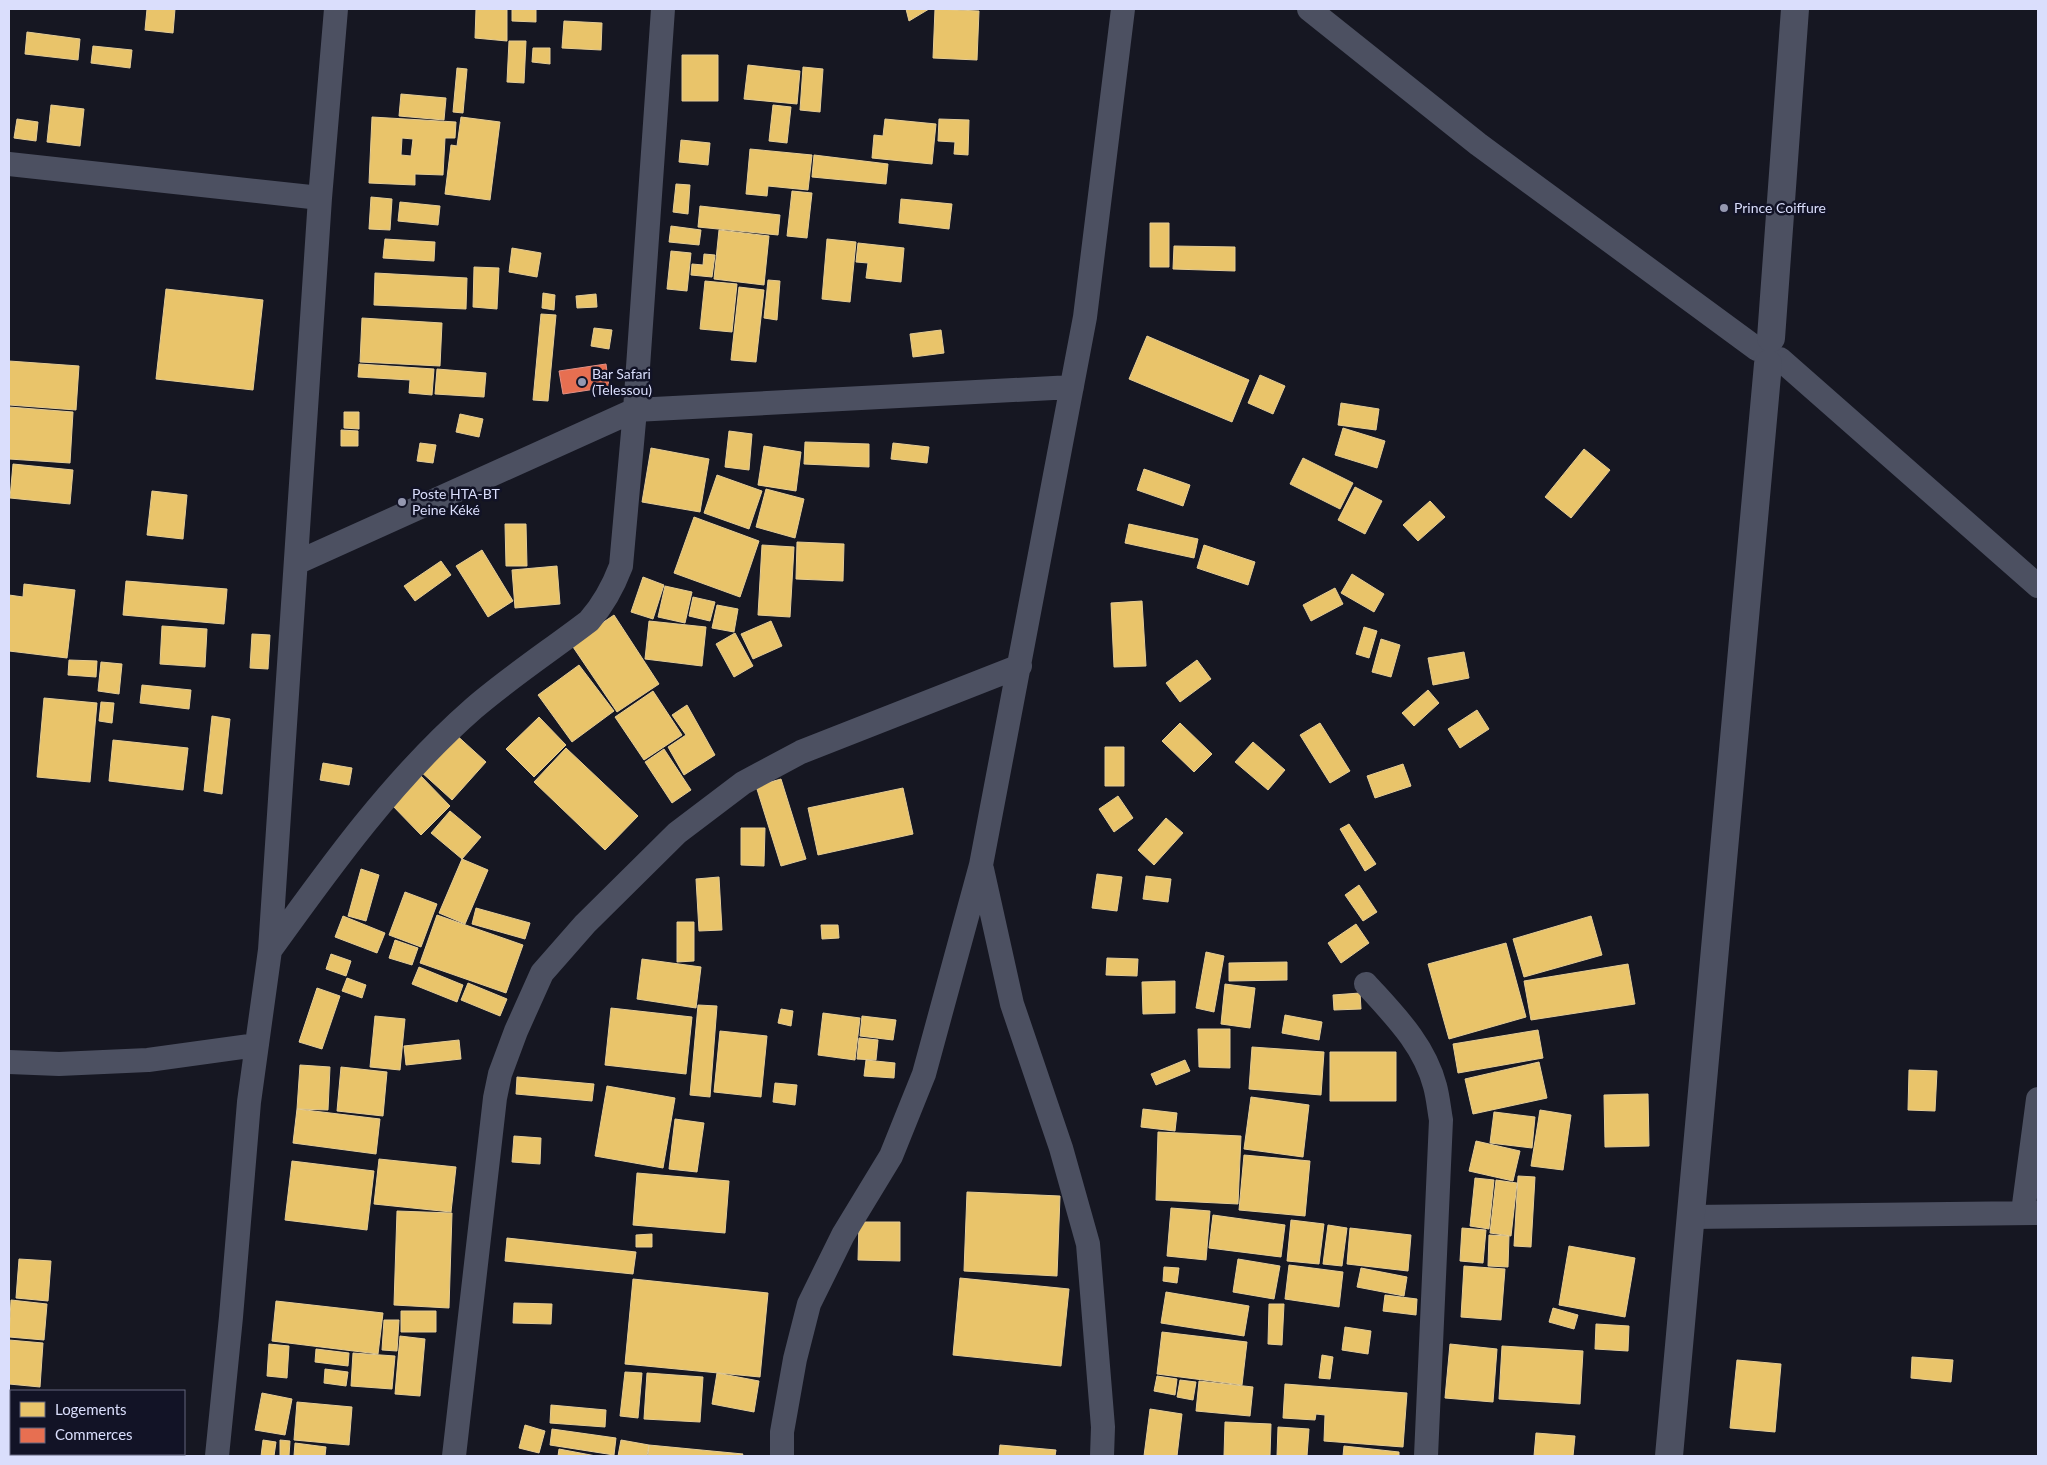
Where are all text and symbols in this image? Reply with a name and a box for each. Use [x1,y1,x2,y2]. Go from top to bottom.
place label: Prince Coiffure [1734,199,1826,216]
marker: Prince Coiffure [1718,202,1730,214]
place label: Bar Safari (Telessou) [592,365,652,398]
marker: Bar Safari (Telessou) [576,376,588,388]
place label: Poste HTA-BT Peine Kéké [412,485,500,518]
marker: Poste HTA-BT Peine Kéké [396,496,408,508]
legend [10,1390,185,1455]
text: Logements [55,1400,127,1418]
text: Commerces [55,1425,133,1443]

